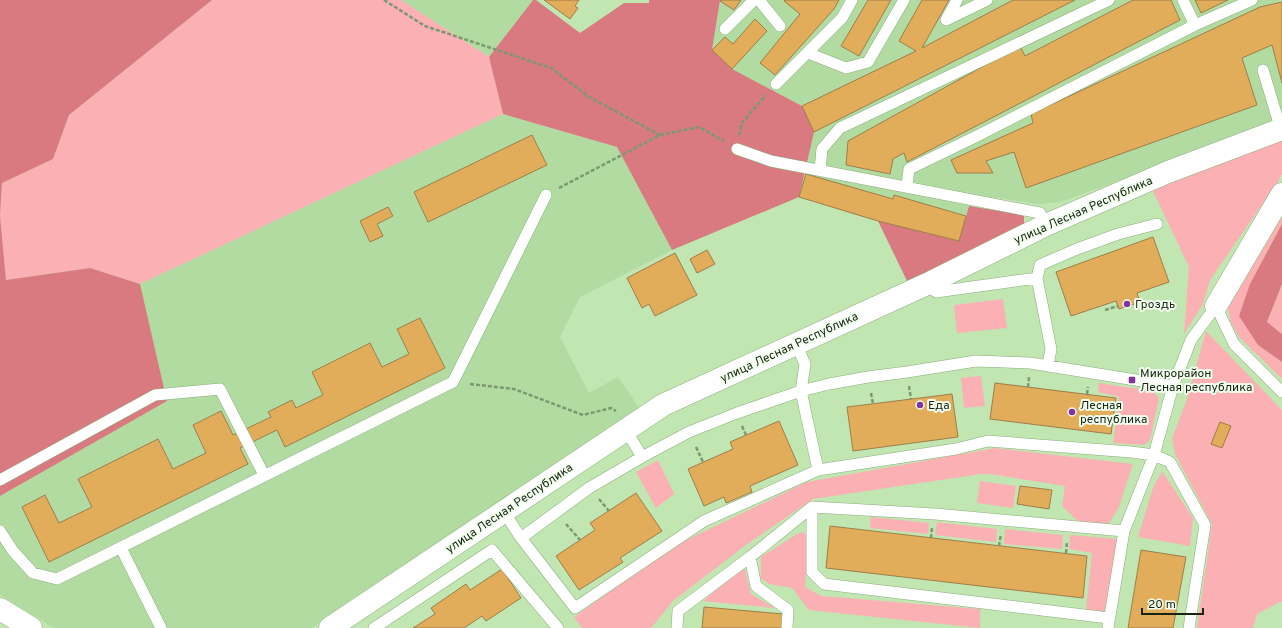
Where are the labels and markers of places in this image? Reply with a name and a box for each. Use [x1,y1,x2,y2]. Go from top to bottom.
place label: Гроздь [1135,297,1175,313]
marker: Гроздь [1122,299,1132,309]
place label: Микрорайон Лесная республика [1140,366,1252,396]
marker: Микрорайон Лесная республика [1127,375,1137,385]
place label: Еда [928,398,950,414]
place label: Лесная республика [1080,398,1147,428]
marker: Еда [915,400,925,410]
marker: Лесная республика [1067,407,1077,417]

